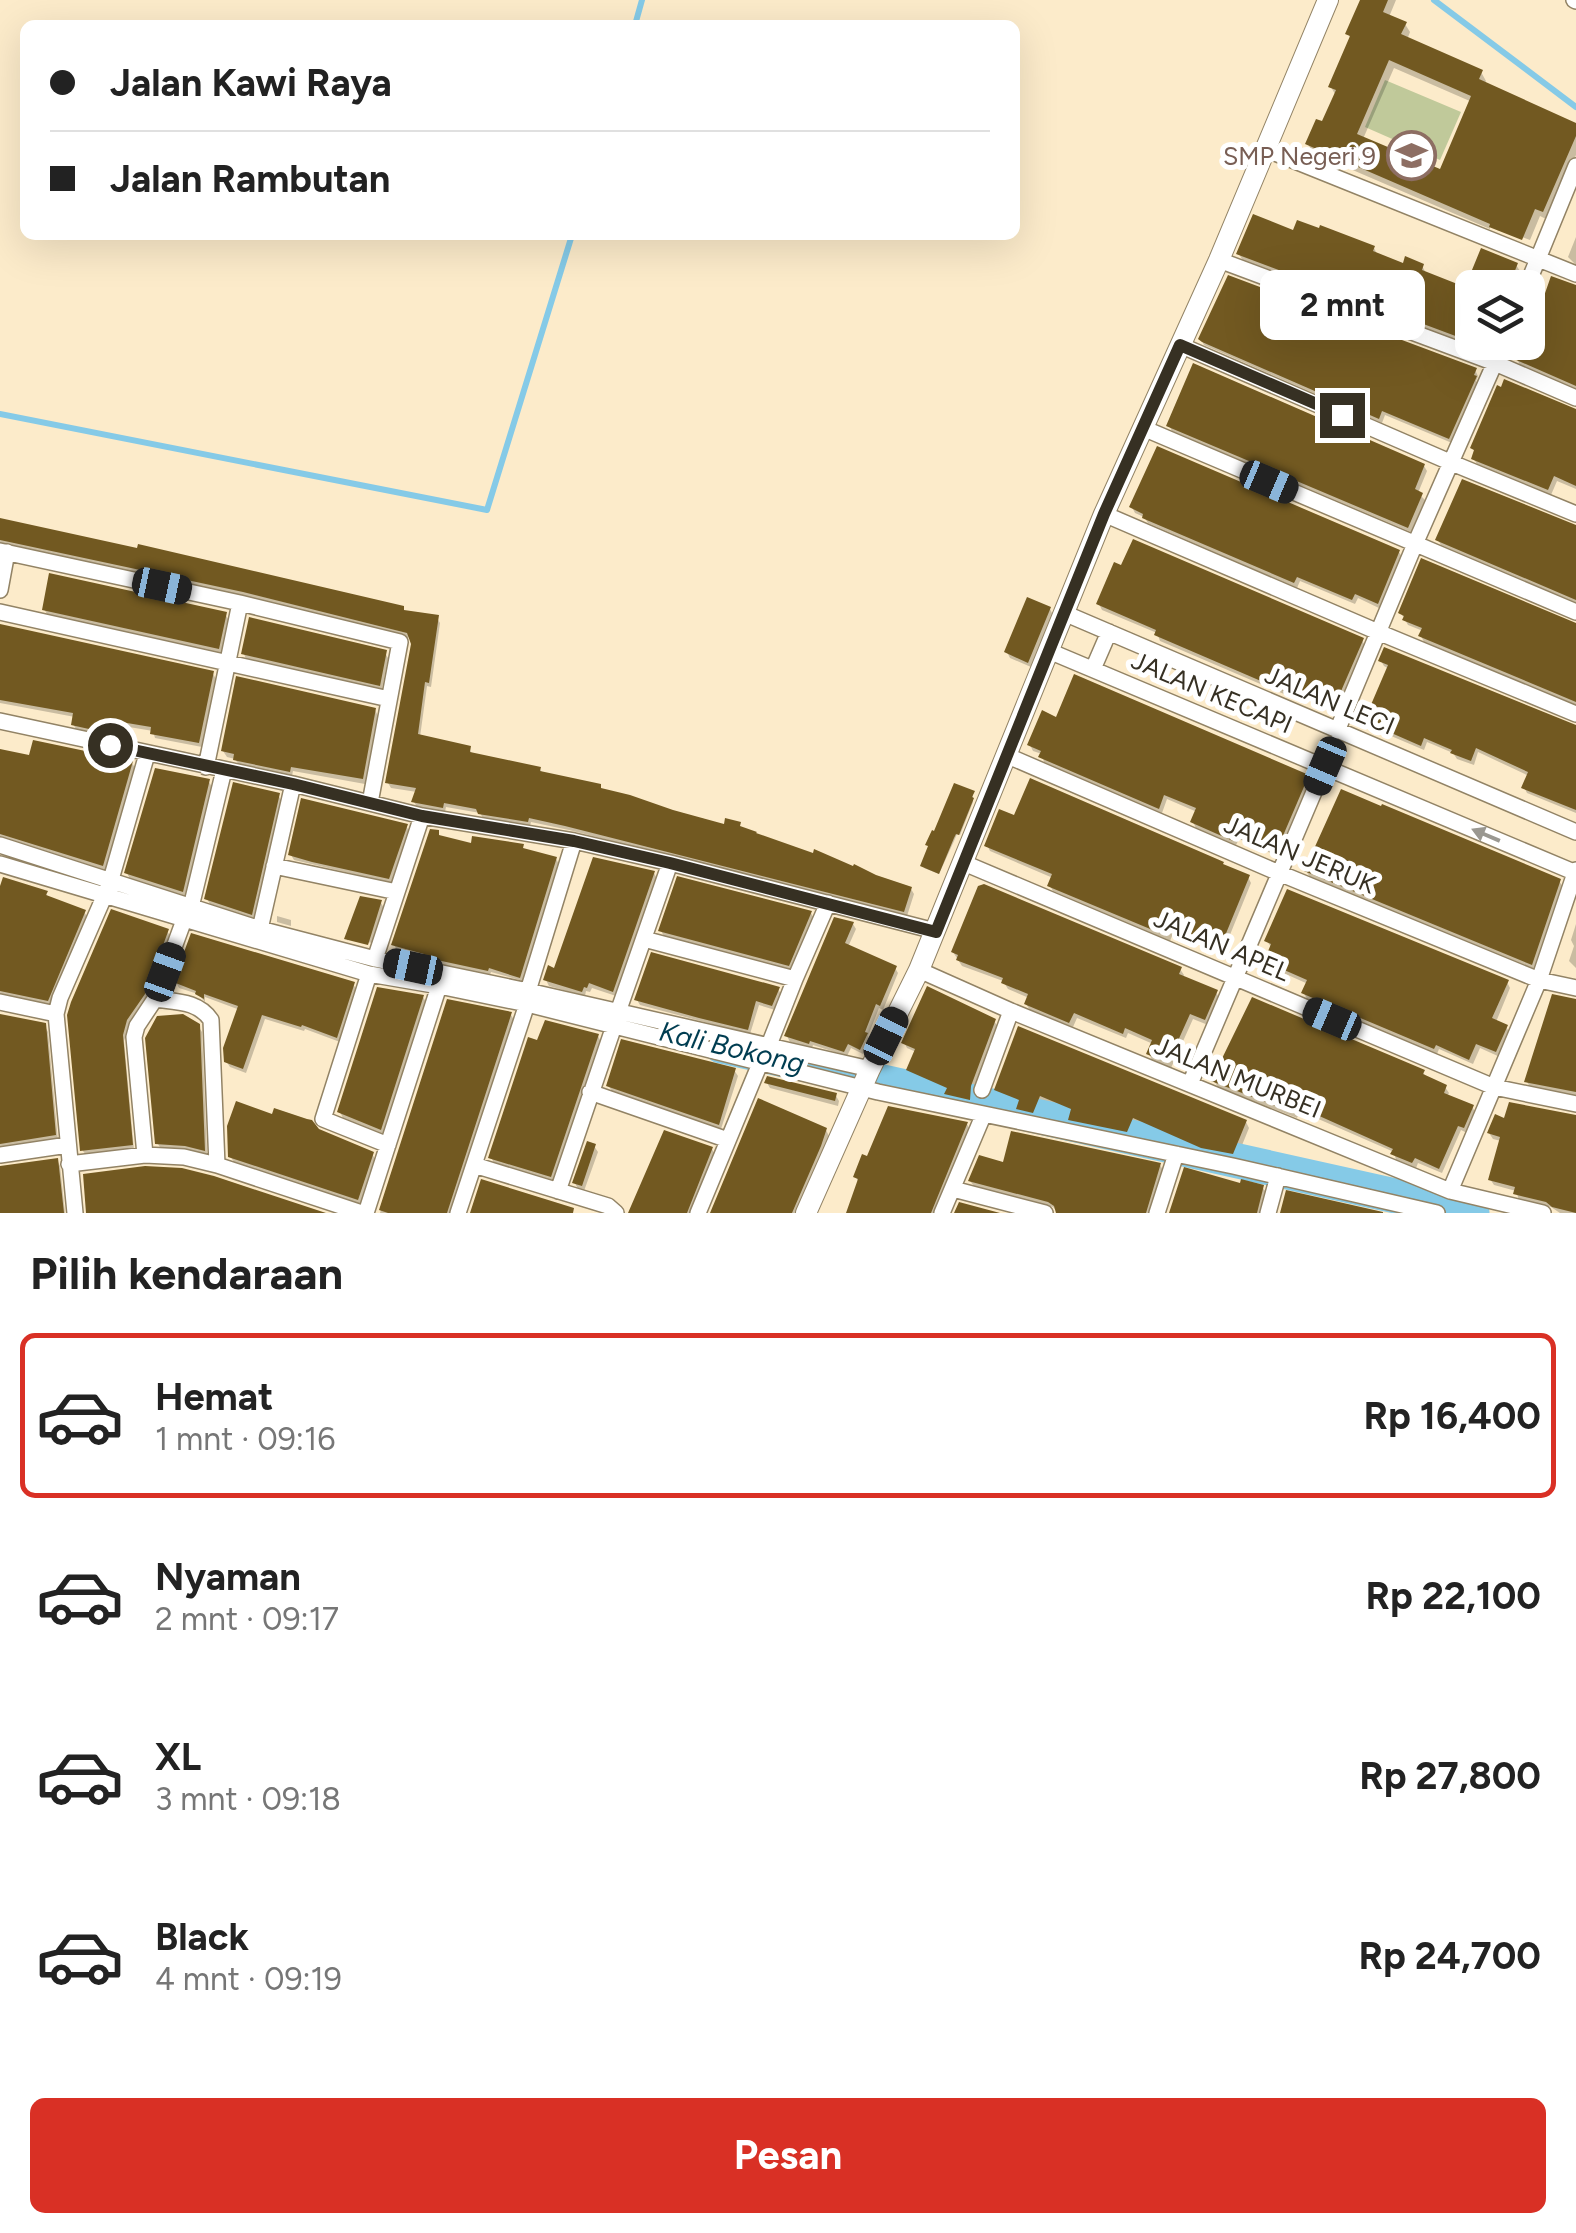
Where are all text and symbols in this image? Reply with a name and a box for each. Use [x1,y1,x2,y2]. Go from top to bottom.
text: Jalan Kawi Raya [110,60,392,106]
school or university icon: SMP Negeri 9 [1385,130,1437,182]
place label: SMP Negeri 9 [1223,141,1376,171]
text: Jalan Rambutan [110,156,390,202]
callout: 2 mnt [1260,270,1424,340]
map controls [1455,270,1545,360]
button: layers [1455,270,1545,360]
text: 2 mnt [1300,286,1385,324]
route end [1320,393,1365,438]
car [1236,456,1302,508]
car [130,565,194,607]
street label: JALAN KECAPI [1127,645,1297,739]
street label: JALAN LECI [1261,659,1399,741]
route start [88,723,133,768]
car [1299,733,1351,799]
street label: JALAN JERUK [1220,809,1381,900]
one-way arrow [1471,827,1501,843]
street label: JALAN APEL [1150,903,1294,987]
car [141,939,189,1005]
car [381,946,445,988]
car [1299,993,1365,1045]
car [859,1002,913,1070]
water label: Kali Bokong [656,1014,808,1080]
street label: JALAN MURBEI [1151,1030,1325,1124]
text: Pilih kendaraan [30,1246,343,1300]
icon: car [35,1371,125,1461]
text: Hemat [155,1374,273,1420]
text: Rp 16,400 [1363,1393,1541,1439]
text: 1 mnt · 09:16 [155,1420,335,1458]
icon: car [35,1551,125,1641]
text: Nyaman [155,1554,301,1600]
text: Rp 22,100 [1366,1573,1541,1619]
text: 2 mnt · 09:17 [155,1600,339,1638]
icon: car [35,1731,125,1821]
text: XL [155,1734,201,1780]
text: Rp 27,800 [1359,1753,1541,1799]
text: 3 mnt · 09:18 [155,1780,341,1818]
icon: car [35,1911,125,2001]
text: Black [155,1914,249,1960]
text: Rp 24,700 [1358,1933,1541,1979]
text: 4 mnt · 09:19 [155,1960,342,1998]
button: Pesan [30,2098,1546,2213]

